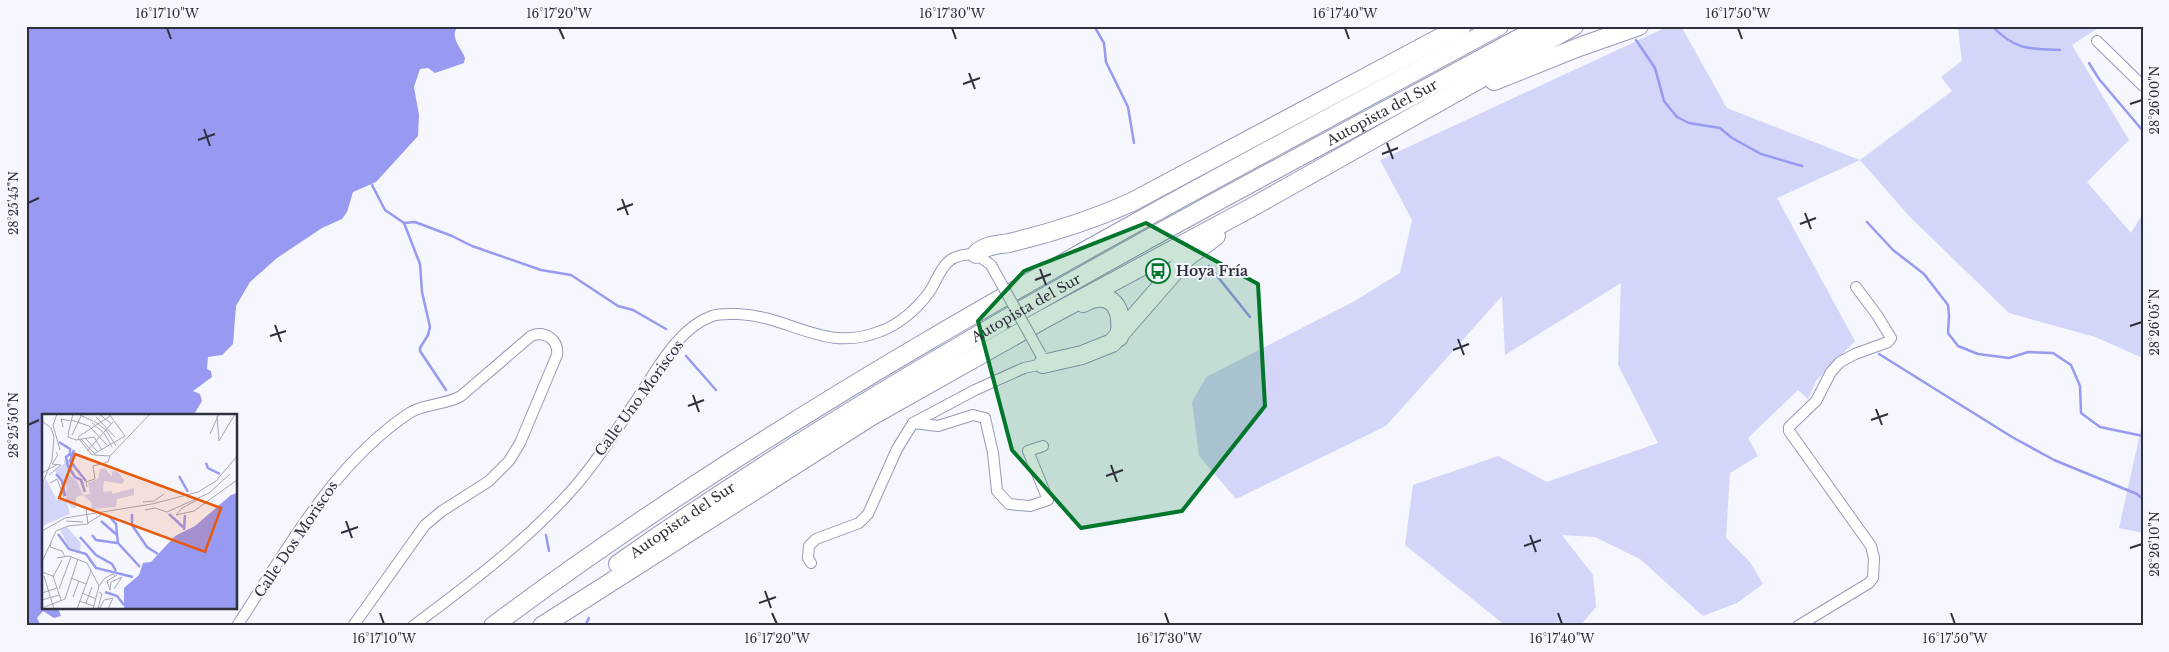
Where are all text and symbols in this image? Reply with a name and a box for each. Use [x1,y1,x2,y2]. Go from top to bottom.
text: 16°17'10"W [135,6,200,21]
text: 16°17'20"W [526,6,593,21]
text: 16°17'30"W [919,6,986,21]
text: 16°17'40"W [1313,6,1378,21]
text: 16°17'50"W [1706,6,1771,21]
text: 28°26'00"N [2147,65,2162,134]
street label: Autopista del Sur [1322,75,1441,150]
text: 28°25'45"N [6,171,21,235]
bus stop icon: Hoya Fría [1145,258,1171,284]
place label: Hoya Fría [1176,262,1248,280]
street label: Autopista del Sur [967,269,1084,347]
text: 28°26'05"N [2147,288,2162,356]
street label: Calle Uno Moriscos [591,336,687,460]
text: 28°25'50"N [6,392,21,458]
inset map [42,414,238,610]
street label: Calle Dos Moriscos [250,477,342,601]
street label: Autopista del Sur [625,478,739,563]
text: 28°26'10"N [2147,511,2162,577]
text: 16°17'10"W [352,631,417,646]
text: 16°17'20"W [744,631,811,646]
text: 16°17'30"W [1136,631,1203,646]
text: 16°17'40"W [1530,631,1595,646]
text: 16°17'50"W [1923,631,1988,646]

